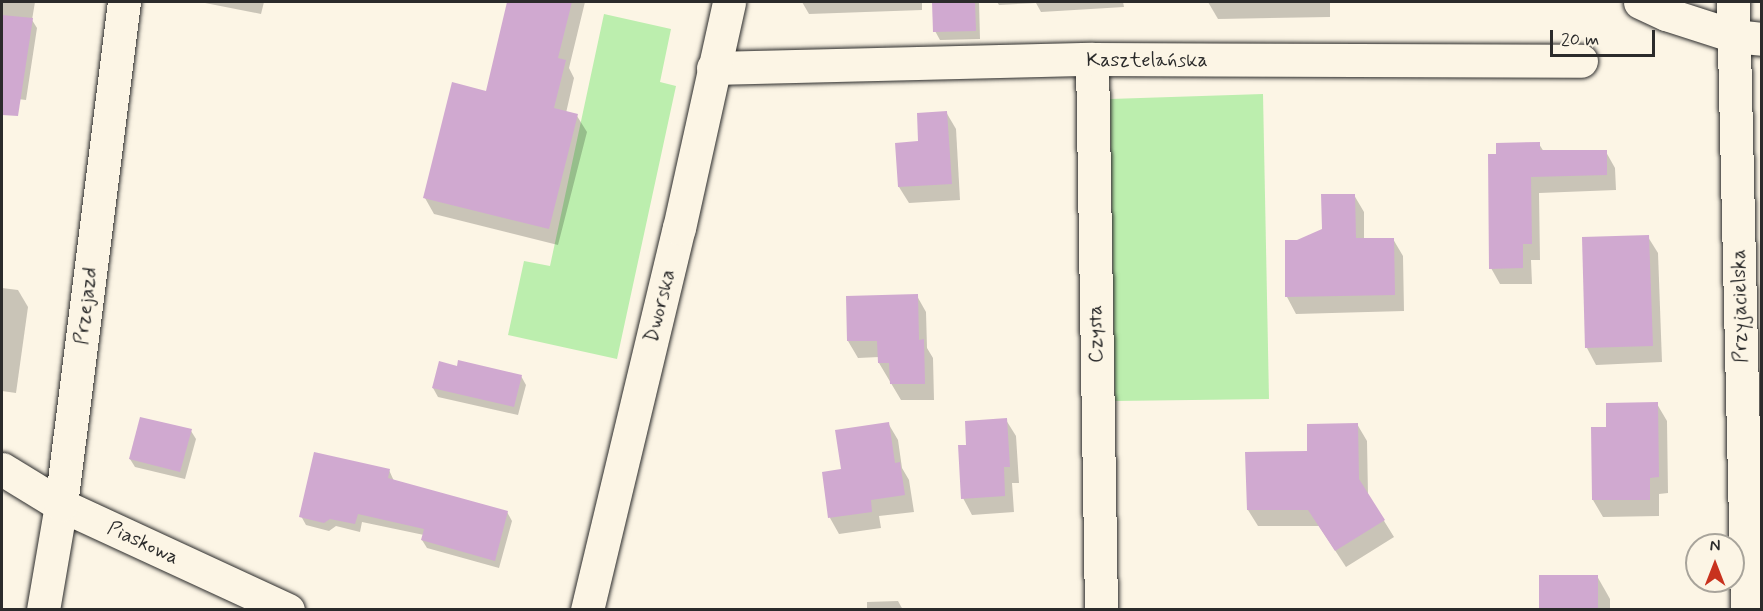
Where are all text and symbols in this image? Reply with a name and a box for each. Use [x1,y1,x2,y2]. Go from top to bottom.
scale bar [1553,18,1658,56]
text: 20 m [1561,28,1599,52]
street label: Kasztelańska [1086,48,1208,72]
street label: Przyjacielska [1727,249,1753,363]
street label: Przejazd [69,266,103,346]
street label: Dworska [639,267,681,345]
street label: Czysta [1083,305,1109,363]
street label: Piaskowa [104,516,182,570]
north arrow [1685,533,1745,593]
text: N [1710,536,1720,557]

